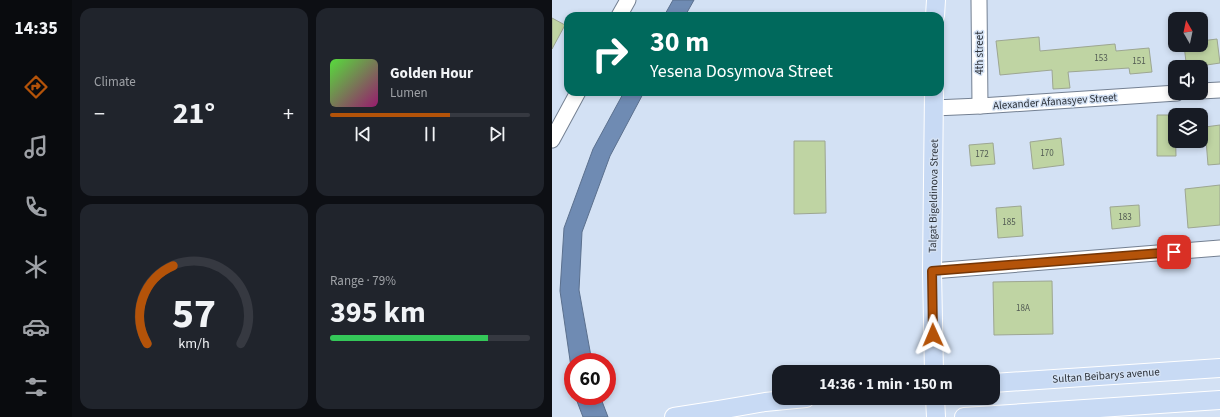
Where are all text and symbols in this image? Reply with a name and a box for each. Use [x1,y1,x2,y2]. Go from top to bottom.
north arrow [1168,12,1208,52]
map controls [1168,12,1208,148]
text: 14:35 [14,16,58,41]
text: 30 m [650,22,709,62]
icon: right [584,28,636,80]
street label: 4th street [972,31,987,75]
house number: 153 [1094,52,1108,65]
house number: 151 [1132,55,1146,68]
text: Yesena Dosymova Street [650,59,833,84]
button: sound [1168,60,1208,100]
text: Golden Hour [390,63,473,84]
icon: directions [22,73,50,101]
text: Climate [94,73,136,91]
text: Lumen [390,84,428,102]
street label: Alexander Afanasyev Street [993,90,1118,113]
text: 21° [173,92,215,135]
text: − [94,98,105,130]
text: + [283,98,294,130]
button: layers [1168,108,1208,148]
icon: previous [352,123,374,145]
icon: pause [419,123,441,145]
icon: next [486,123,508,145]
icon: music [22,133,50,161]
street label: Talgat Bigeldinova Street [925,139,942,253]
house number: 170 [1040,147,1054,160]
house number: 172 [975,148,989,161]
icon: phone [22,193,50,221]
house number: 183 [1118,211,1132,224]
house number: 185 [1002,216,1016,229]
pin [1157,235,1191,269]
icon: arrive [1163,241,1185,263]
icon: climate [22,253,50,281]
text: Range · 79% [330,272,396,290]
text: 57 [172,284,216,344]
text: 395 km [330,291,426,334]
house number: 18А [1016,302,1030,315]
icon: car [22,313,50,341]
position arrow [912,314,954,356]
text: km/h [178,333,210,354]
speed limit sign: 60 [564,353,616,405]
street label: Sultan Beibarys avenue [1052,364,1161,387]
icon: filters [22,373,50,401]
text: 14:36 · 1 min · 150 m [819,374,953,395]

